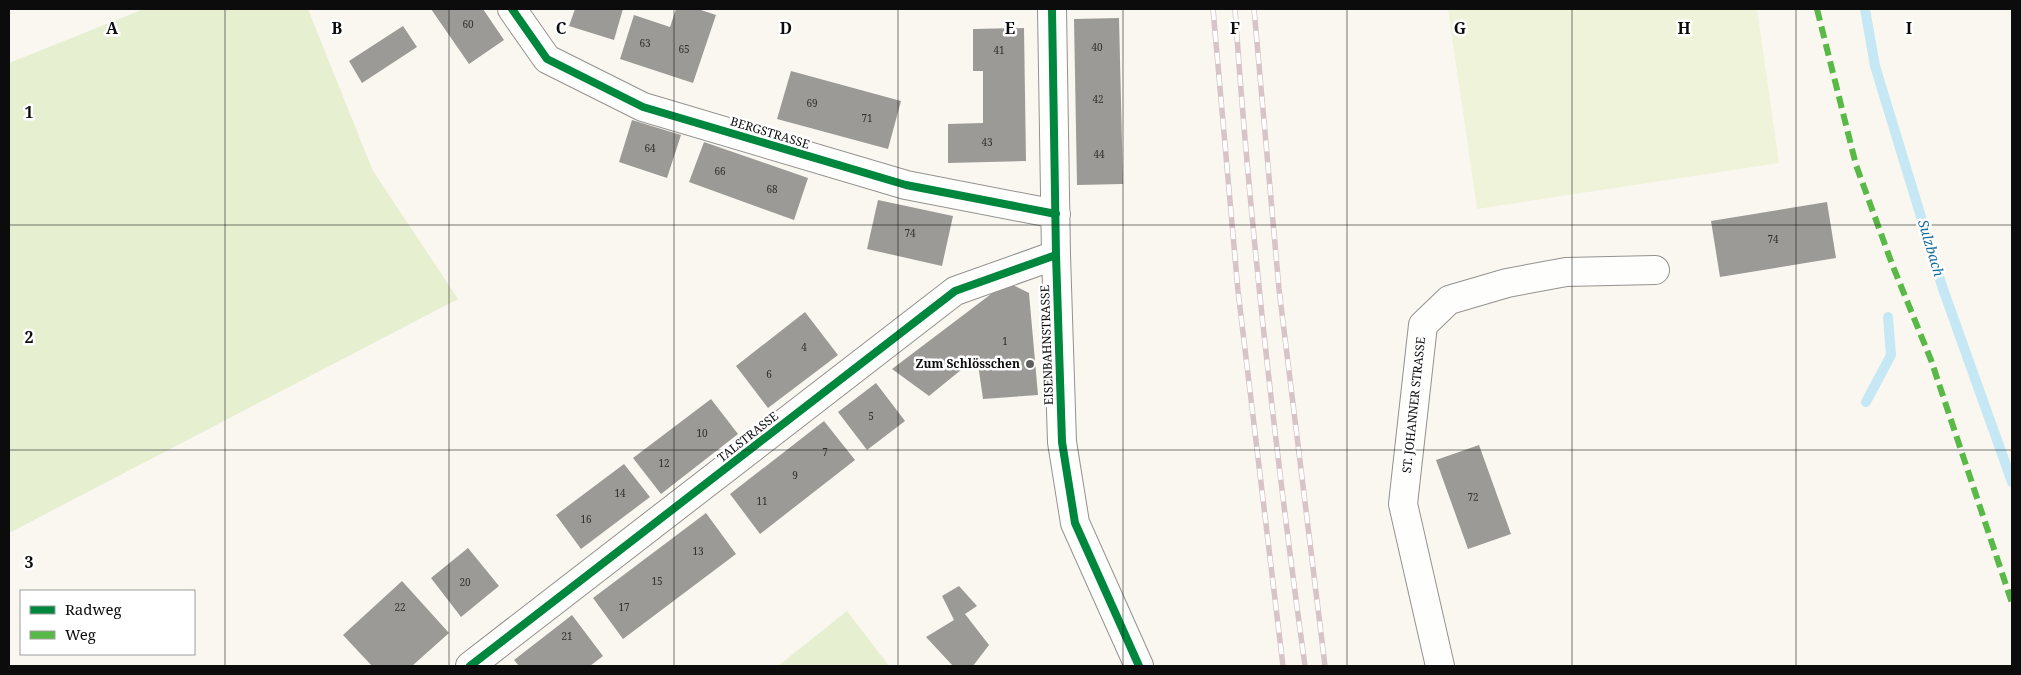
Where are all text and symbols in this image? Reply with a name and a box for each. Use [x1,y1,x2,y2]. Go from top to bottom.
text: A [106,17,119,39]
text: B [332,17,343,39]
house number: 60 [462,17,474,31]
text: C [556,17,567,39]
text: D [780,17,792,39]
text: E [1005,17,1015,39]
text: F [1230,17,1240,39]
text: G [1454,17,1466,39]
text: H [1677,17,1691,39]
text: I [1906,17,1912,39]
house number: 63 [639,36,651,50]
house number: 40 [1091,40,1103,54]
house number: 65 [678,42,690,56]
house number: 41 [993,43,1005,57]
house number: 42 [1092,92,1104,106]
house number: 69 [806,96,818,110]
text: 1 [24,101,34,123]
house number: 71 [861,111,873,125]
street label: BERGSTRASSE [728,112,812,153]
house number: 43 [981,135,993,149]
house number: 64 [644,141,656,155]
house number: 44 [1093,147,1105,161]
house number: 66 [714,164,726,178]
house number: 68 [766,182,778,196]
water label: Sulzbach [1914,217,1949,279]
house number: 74 [904,226,916,240]
house number: 74 [1767,232,1779,246]
street label: EISENBAHNSTRASSE [1036,285,1057,405]
text: 2 [24,326,34,348]
house number: 1 [1002,334,1008,348]
street label: ST. JOHANNER STRASSE [1398,336,1429,474]
house number: 4 [801,340,807,354]
place label: Zum Schlösschen [915,355,1020,372]
marker: Zum Schlösschen [1024,358,1036,370]
house number: 6 [766,367,772,381]
street label: TALSTRASSE [714,407,782,466]
house number: 5 [868,409,874,423]
house number: 10 [696,426,708,440]
house number: 7 [822,445,828,459]
house number: 12 [658,456,670,470]
house number: 9 [792,468,798,482]
house number: 14 [614,486,626,500]
house number: 72 [1467,490,1479,504]
house number: 11 [756,494,768,508]
house number: 16 [580,512,592,526]
house number: 13 [692,544,704,558]
text: 3 [24,551,34,573]
house number: 15 [651,574,663,588]
house number: 20 [459,575,471,589]
legend [20,590,195,655]
text: Radweg [65,599,122,619]
house number: 22 [394,600,406,614]
house number: 17 [618,600,630,614]
text: Weg [65,624,96,644]
house number: 21 [561,629,573,643]

